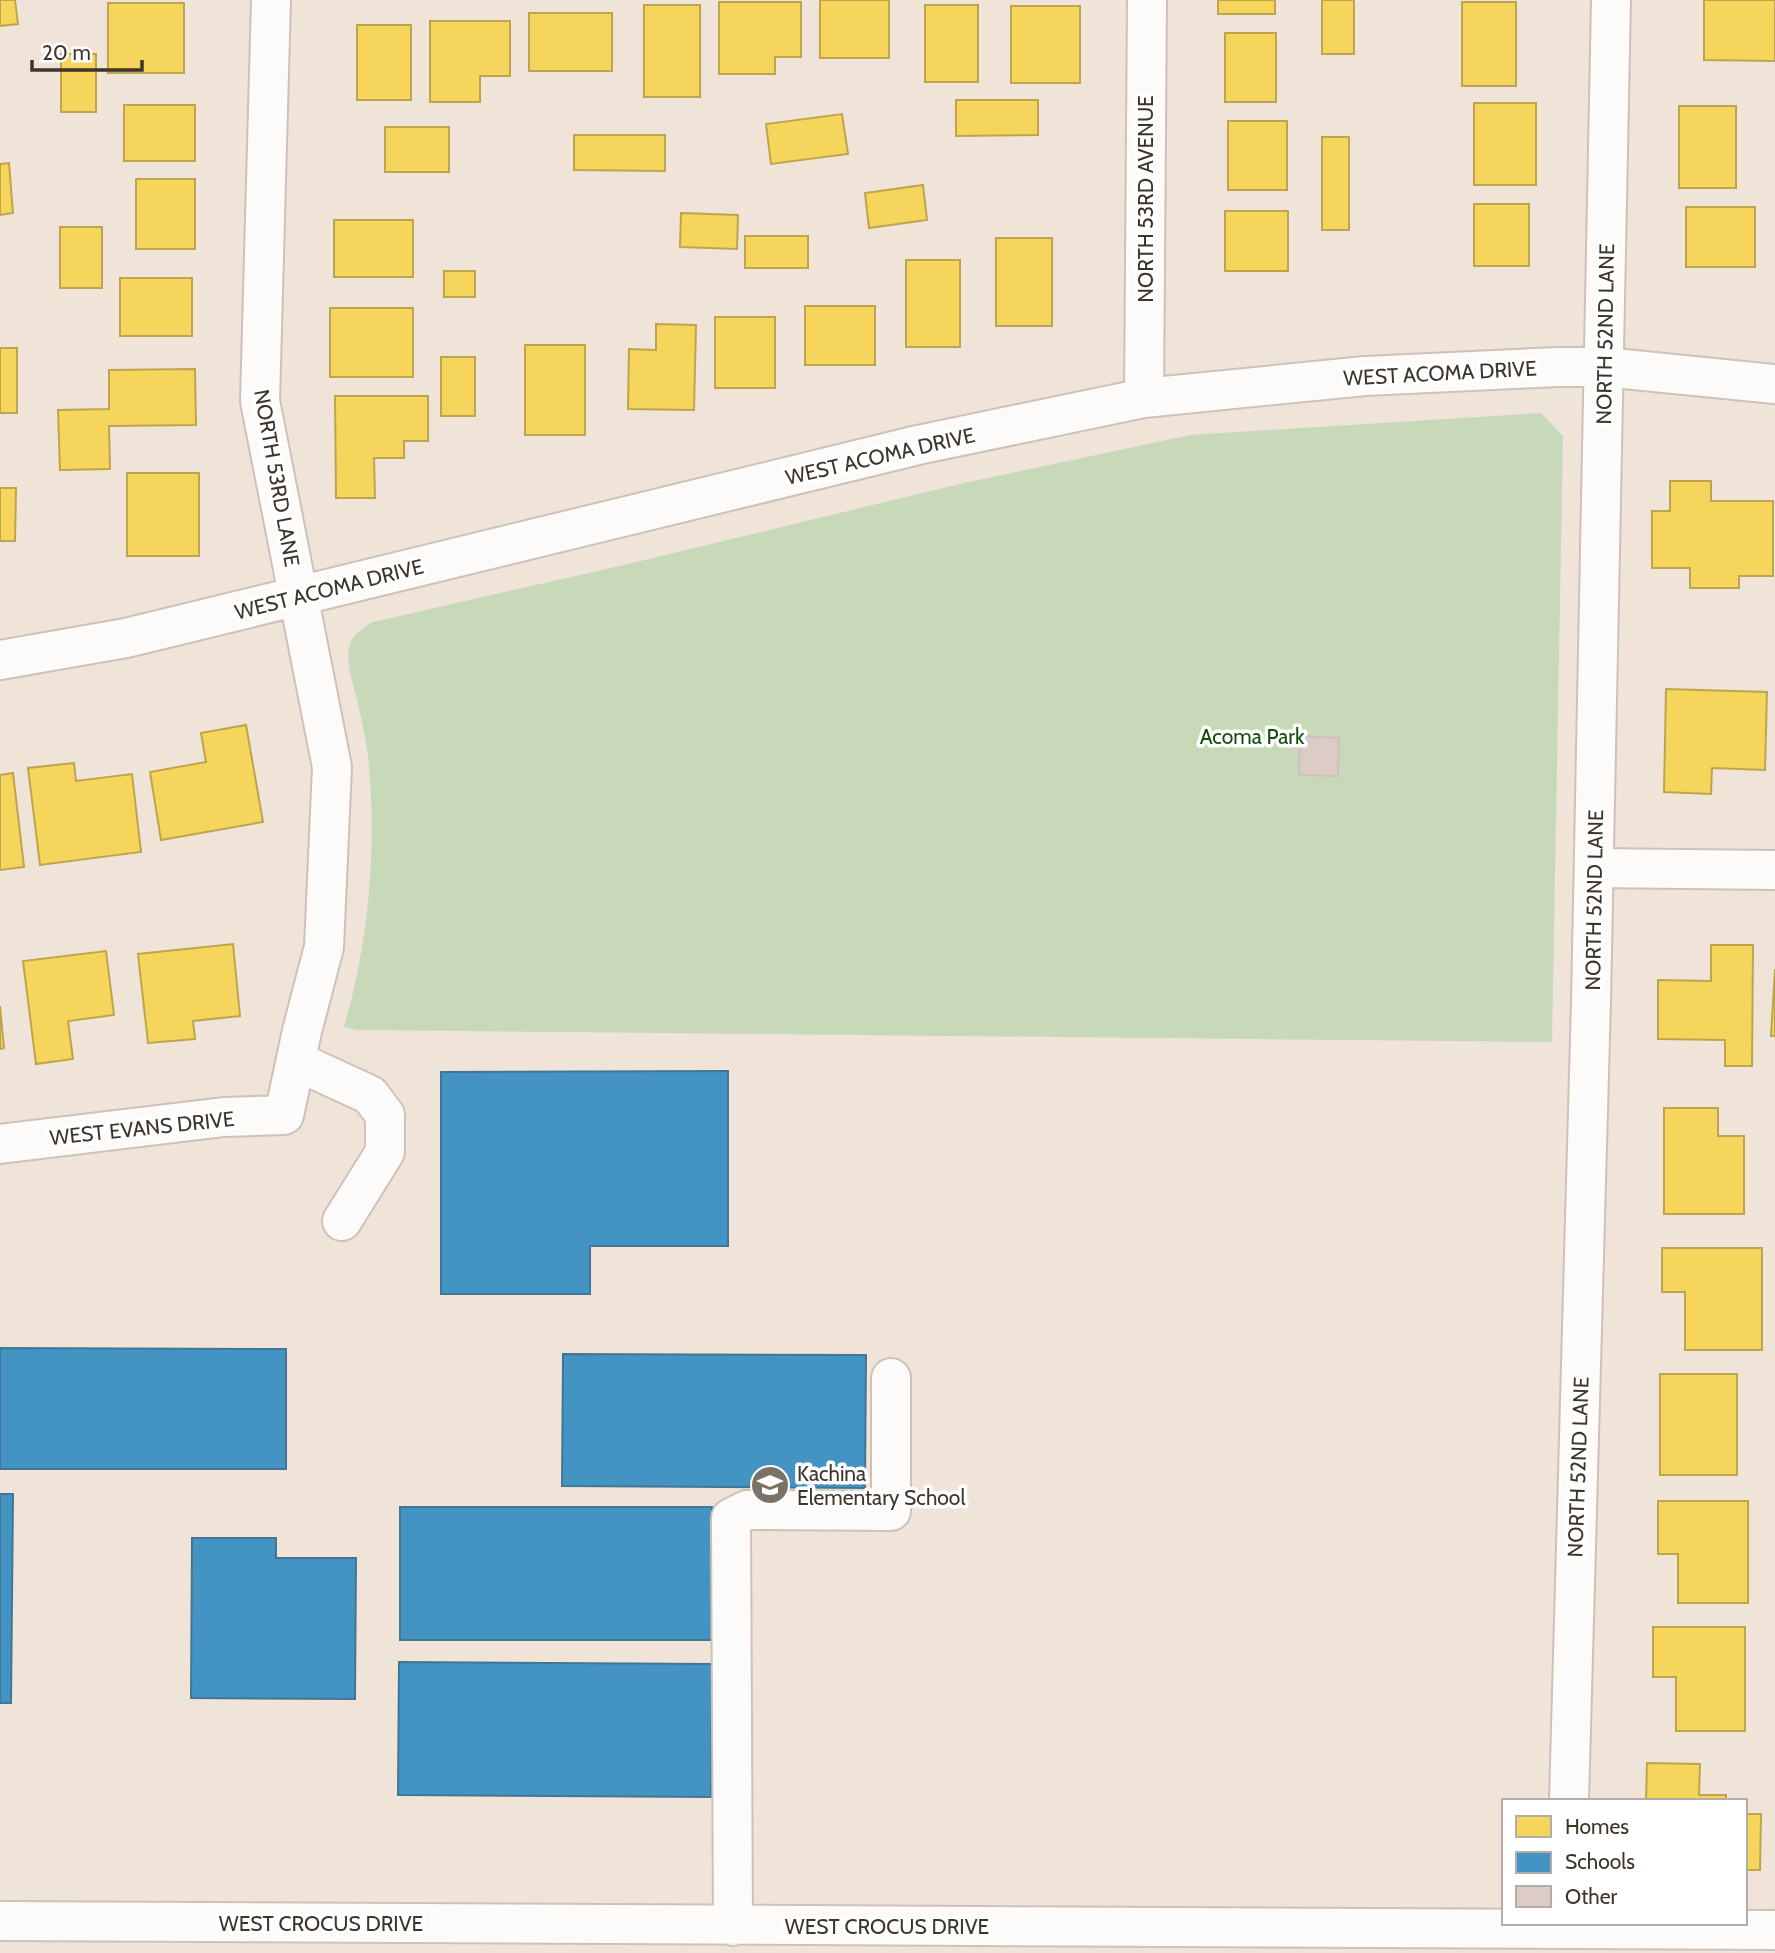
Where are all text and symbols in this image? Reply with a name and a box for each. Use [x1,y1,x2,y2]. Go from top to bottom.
scale bar [32,28,142,72]
text: 20 m [42,40,91,65]
street label: NORTH 53RD AVENUE [1133,95,1158,303]
street label: NORTH 52ND LANE [1591,243,1619,425]
street label: WEST ACOMA DRIVE [1343,355,1537,391]
street label: NORTH 53RD LANE [249,388,305,568]
street label: WEST ACOMA DRIVE [783,422,977,490]
street label: WEST ACOMA DRIVE [232,553,426,625]
park label: Acoma Park [1200,724,1305,749]
street label: NORTH 52ND LANE [1580,809,1608,991]
street label: WEST EVANS DRIVE [48,1106,236,1150]
street label: NORTH 52ND LANE [1562,1376,1594,1558]
place label: Kachina Elementary School [797,1461,965,1510]
school or university icon: Kachina Elementary School [749,1464,791,1506]
legend [1502,1799,1747,1925]
text: Homes [1565,1814,1629,1839]
text: Schools [1565,1849,1635,1874]
text: Other [1565,1884,1617,1909]
street label: WEST CROCUS DRIVE [219,1911,423,1936]
street label: WEST CROCUS DRIVE [785,1914,989,1939]

